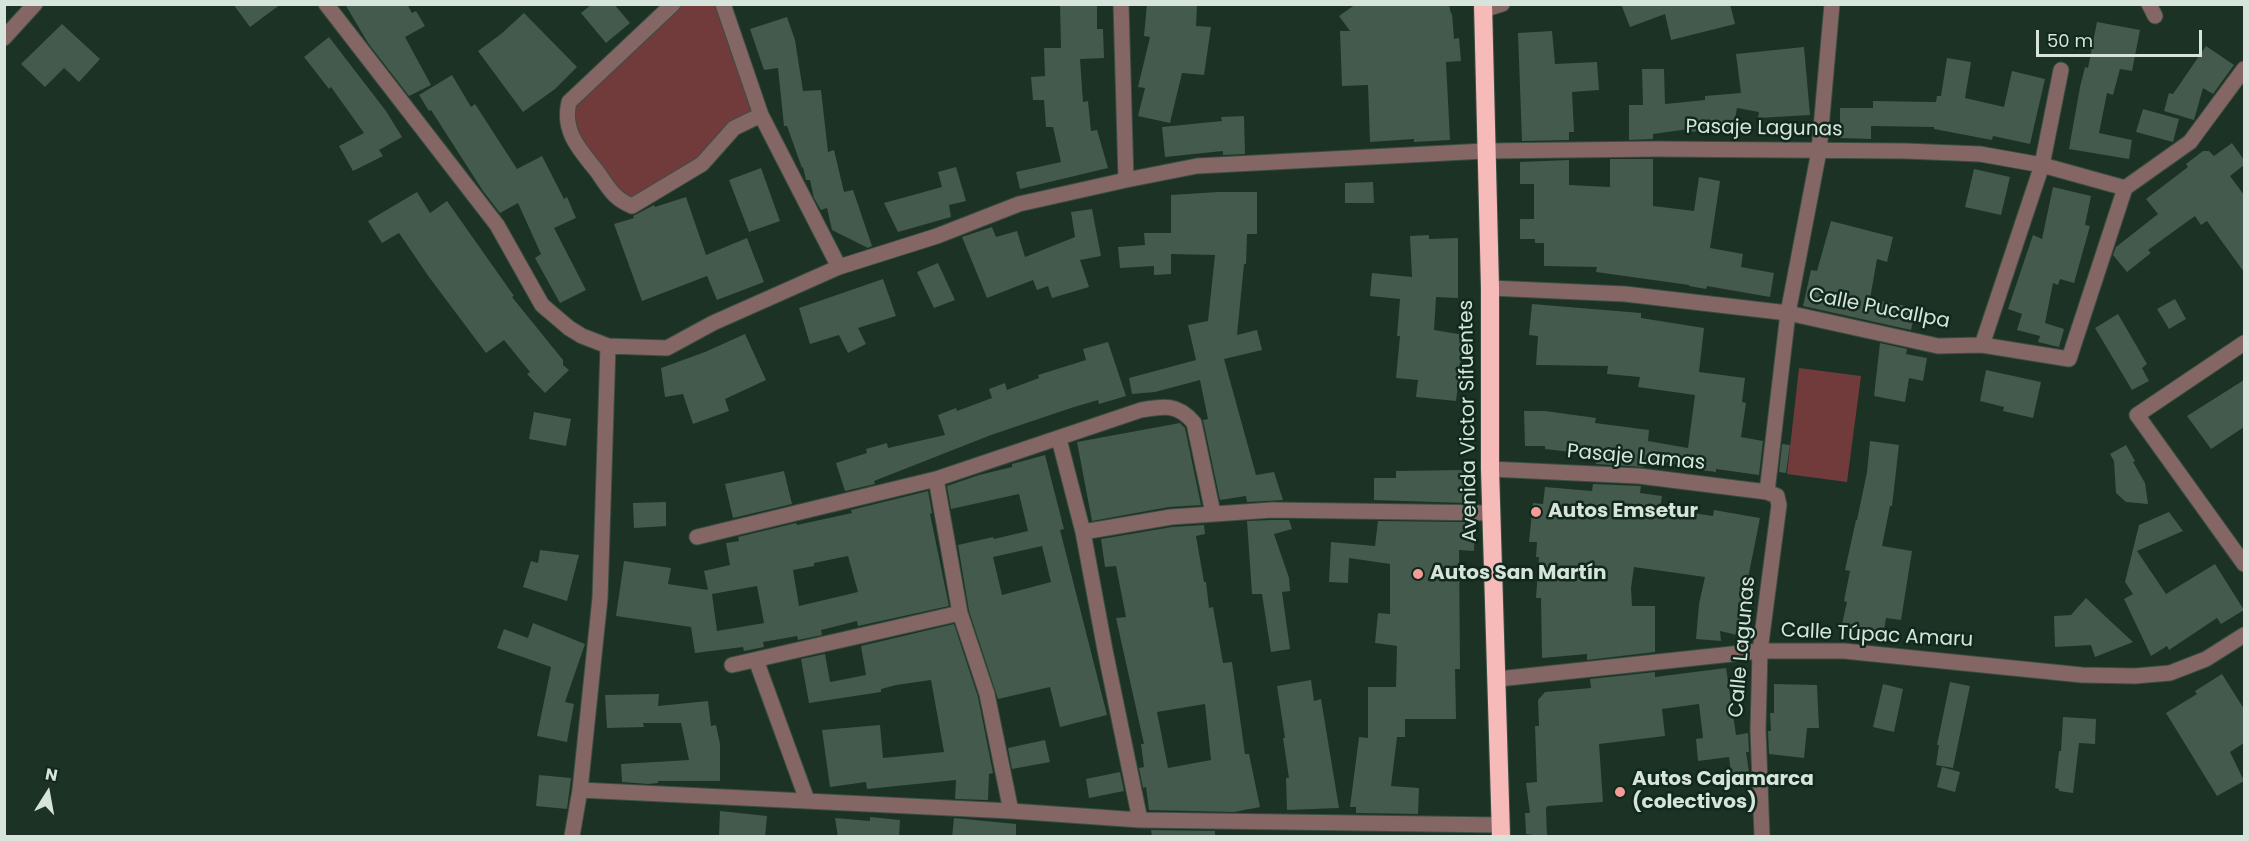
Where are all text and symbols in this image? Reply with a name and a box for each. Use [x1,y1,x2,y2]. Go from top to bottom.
scale bar [2039,18,2206,56]
text: 50 m [2047,28,2093,53]
street label: Pasaje Lagunas [1685,116,1843,142]
street label: Calle Pucallpa [1806,284,1952,334]
street label: Avenida Victor Sifuentes [1455,300,1483,542]
street label: Pasaje Lamas [1566,440,1706,476]
place label: Autos Emsetur [1548,500,1698,524]
marker: Autos Emsetur [1529,505,1543,519]
place label: Autos San Martín [1430,562,1607,586]
marker: Autos San Martín [1411,567,1425,581]
street label: Calle Lagunas [1725,575,1761,719]
street label: Calle Túpac Amaru [1780,619,1974,653]
text: N [43,762,60,787]
north arrow [18,763,78,823]
place label: Autos Cajamarca (colectivos) [1632,768,1814,815]
marker: Autos Cajamarca (colectivos) [1613,785,1627,799]

